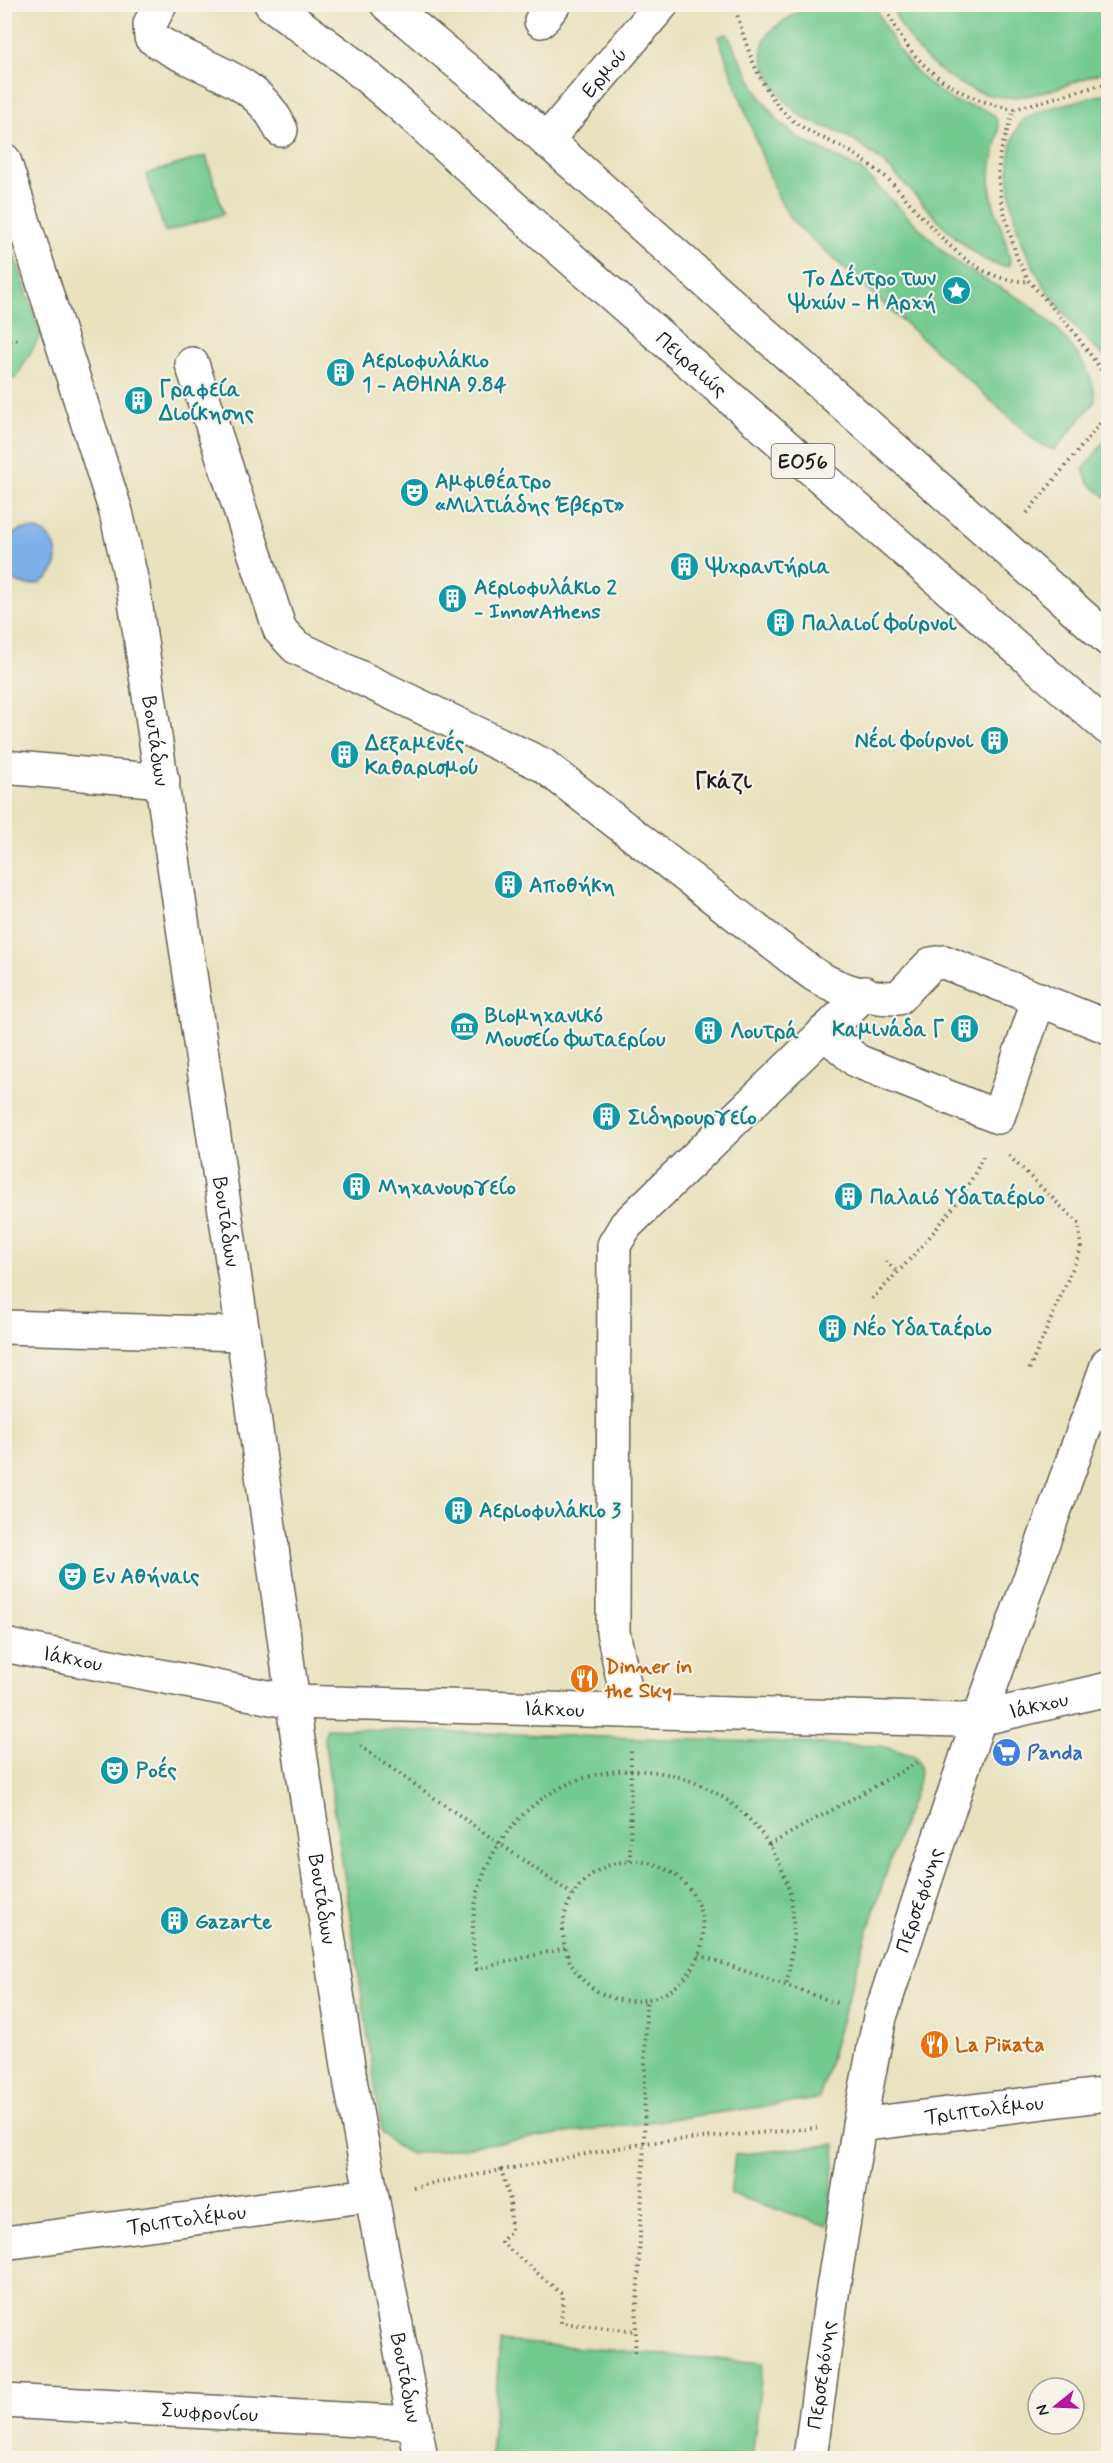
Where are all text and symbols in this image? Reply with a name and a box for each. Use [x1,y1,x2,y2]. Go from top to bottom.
street label: Ερμού [575,42,634,104]
place label: Το Δέντρο των Ψυχών - Η Αρχή [788,264,937,317]
place icon: Το Δέντρο των Ψυχών - Η Αρχή [941,274,973,306]
street label: Πειραιώς [649,326,733,404]
place label: Αεριοφυλάκιο 1 - ΑΘΗΝΑ 9.84 [362,347,507,399]
building icon: Αεριοφυλάκιο 1 - ΑΘΗΝΑ 9.84 [325,356,357,388]
place label: Γραφεία Διοίκησης [158,376,254,428]
building icon: Γραφεία Διοίκησης [122,385,154,417]
road number: ΕΟ56 [772,444,834,478]
place label: Αμφιθέατρο «Μιλτιάδης Έβερτ» [435,467,624,520]
theatre icon: Αμφιθέατρο «Μιλτιάδης Έβερτ» [398,477,430,509]
building icon: Ψυχραντήρια [669,550,701,582]
place label: Ψυχραντήρια [705,553,831,581]
place label: Αεριοφυλάκιο 2 - InnovAthens [474,574,617,626]
building icon: Αεριοφυλάκιο 2 - InnovAthens [437,583,469,615]
building icon: Παλαιοί Φούρνοι [765,607,797,639]
place label: Παλαιοί Φούρνοι [802,610,958,638]
street label: Βουτάδων [134,694,175,788]
building icon: Νέοι Φούρνοι [978,724,1010,756]
place label: Νέοι Φούρνοι [855,726,974,755]
place label: Δεξαμενές Καθαρισμού [364,729,479,782]
building icon: Δεξαμενές Καθαρισμού [328,739,360,771]
district label: Γκάζι [694,768,753,796]
building icon: Αποθήκη [492,869,524,901]
place label: Αποθήκη [529,872,615,900]
place label: Βιομηχανικό Μουσείο Φωταερίου [485,1002,666,1054]
museum icon: Βιομηχανικό Μουσείο Φωταερίου [448,1011,480,1043]
building icon: Καμινάδα Γ [949,1013,981,1045]
building icon: Λουτρά [693,1015,725,1047]
place label: Καμινάδα Γ [832,1016,944,1044]
place label: Λουτρά [730,1018,800,1046]
building icon: Σιδηρουργείο [591,1101,623,1133]
place label: Σιδηρουργείο [628,1104,757,1132]
building icon: Μηχανουργείο [341,1171,373,1203]
place label: Μηχανουργείο [378,1174,516,1202]
street label: Βουτάδων [205,1175,246,1269]
building icon: Παλαιό Υδαταέριο [833,1181,865,1213]
place label: Παλαιό Υδαταέριο [870,1183,1045,1212]
building icon: Νέο Υδαταέριο [816,1312,848,1344]
place label: Νέο Υδαταέριο [853,1314,992,1343]
building icon: Αεριοφυλάκιο 3 [442,1494,474,1526]
place label: Αεριοφυλάκιο 3 [479,1497,621,1525]
theatre icon: Εν Αθήναις [56,1560,88,1592]
place label: Εν Αθήναις [93,1563,200,1591]
street label: Ιάκχου [40,1640,105,1679]
place label: Dinner in the Sky [604,1653,693,1705]
restaurant icon: Dinner in the Sky [568,1662,600,1694]
street label: Ιάκχου [1006,1686,1071,1727]
street label: Ιάκχου [524,1695,585,1725]
supermarket icon: Panda [990,1736,1022,1768]
place label: Panda [1027,1739,1083,1767]
theatre icon: Ροές [99,1754,131,1786]
place label: Ροές [136,1756,177,1785]
street label: Περσεφόνης [889,1844,950,1957]
street label: Βουτάδων [301,1852,342,1946]
building icon: Gazarte [158,1905,190,1937]
place label: Gazarte [195,1908,272,1936]
restaurant icon: La Piñata [918,2028,950,2060]
place label: La Piñata [955,2031,1044,2059]
street label: Τριπτολέμου [923,2089,1045,2132]
street label: Τριπτολέμου [125,2198,248,2242]
street label: Περσεφόνης [801,2319,843,2431]
street label: Βουτάδων [383,2331,427,2425]
north arrow [1026,2376,1086,2436]
street label: Σωφρονίου [160,2396,259,2430]
text: N [1032,2402,1055,2418]

